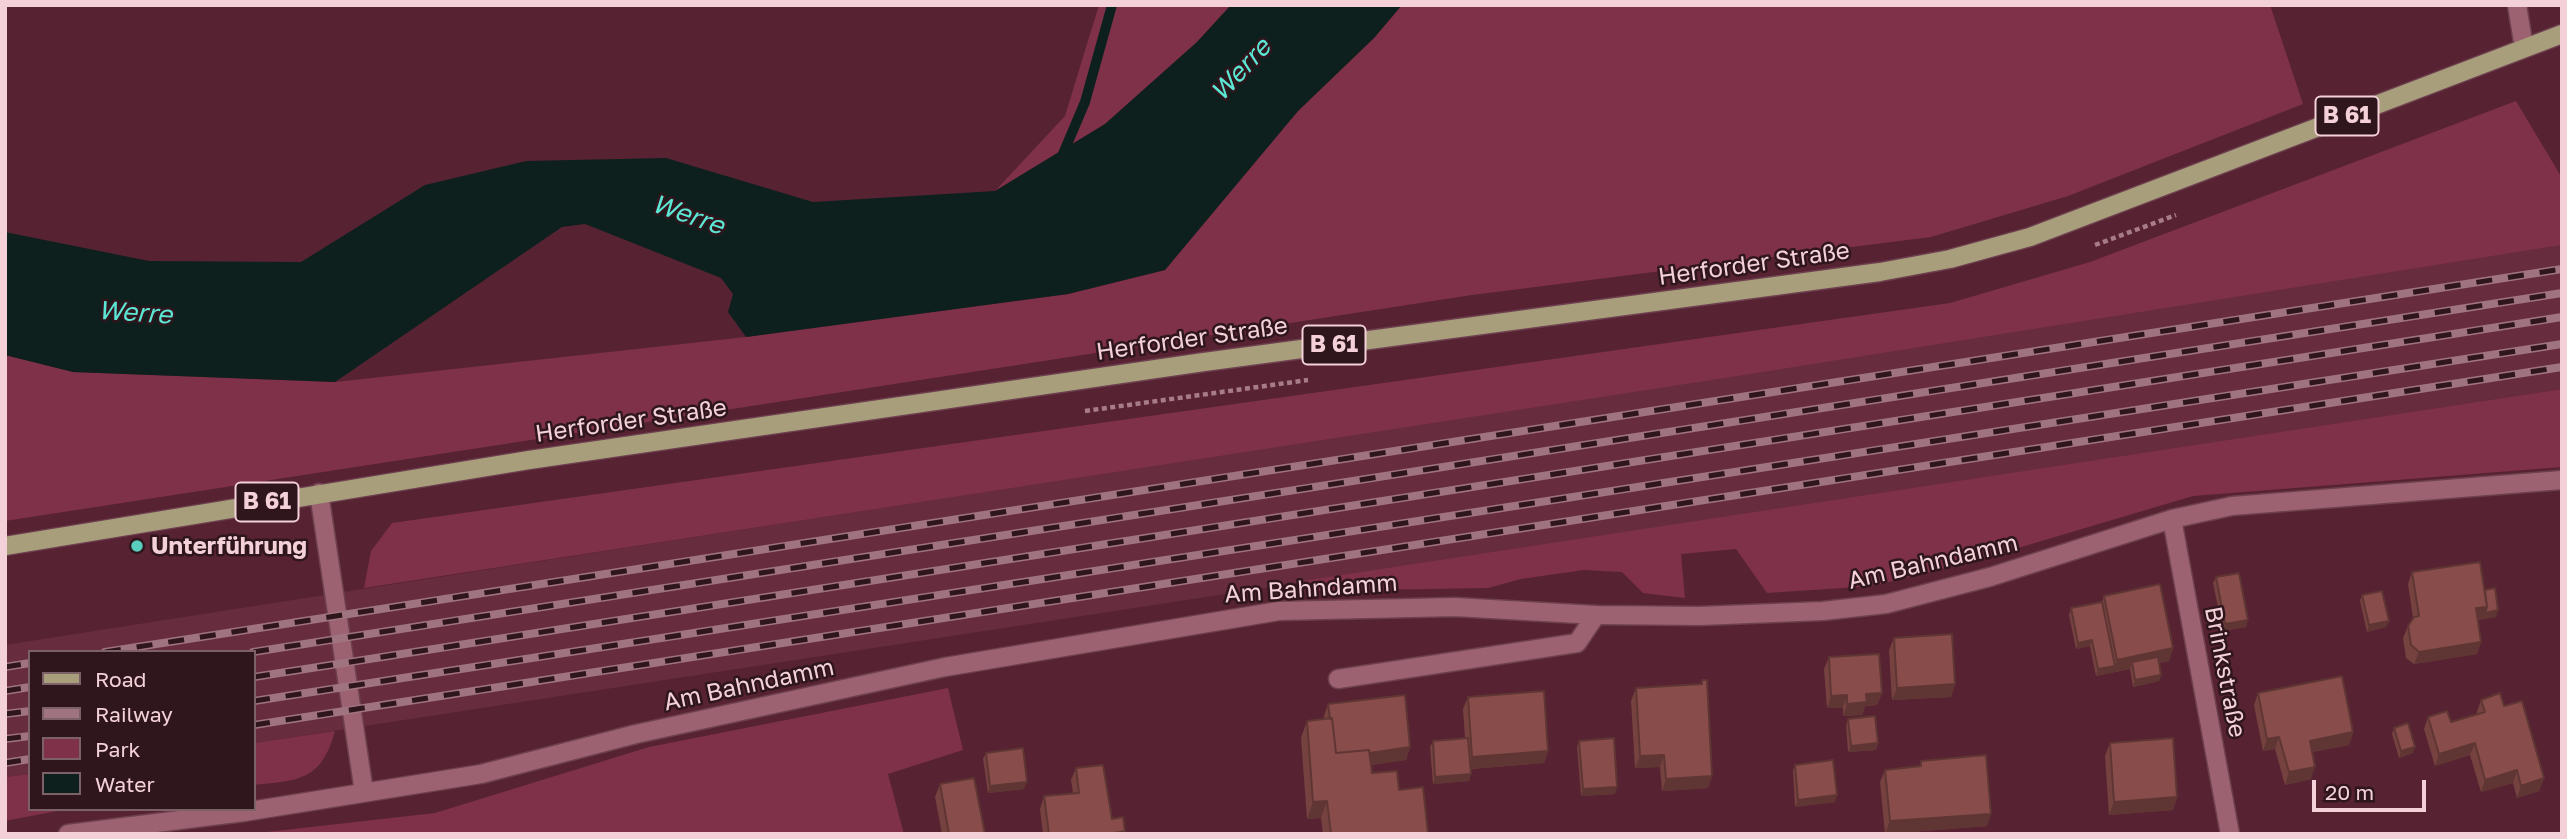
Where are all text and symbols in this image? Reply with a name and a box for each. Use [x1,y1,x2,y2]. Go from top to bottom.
water label: Werre [1204,32,1278,108]
road number: B 61 [2316,97,2378,136]
water label: Werre [648,188,728,242]
street label: Herforder Straße [1656,236,1852,292]
water label: Werre [97,295,173,331]
street label: Herforder Straße [1094,311,1290,367]
road number: B 61 [1302,326,1366,364]
street label: Herforder Straße [533,393,729,449]
road number: B 61 [236,482,298,522]
street label: Am Bahndamm [1845,528,2021,596]
place label: Unterführung [151,532,307,560]
marker: Unterführung [129,538,145,554]
street label: Am Bahndamm [1224,569,1398,609]
street label: Brinkstraße [2198,604,2252,740]
legend [28,650,256,811]
street label: Am Bahndamm [661,653,837,717]
text: Road [95,666,146,692]
text: Railway [95,701,173,727]
text: Park [95,736,140,762]
scale bar [2315,766,2429,810]
text: Water [95,771,155,797]
text: 20 m [2325,779,2374,805]

